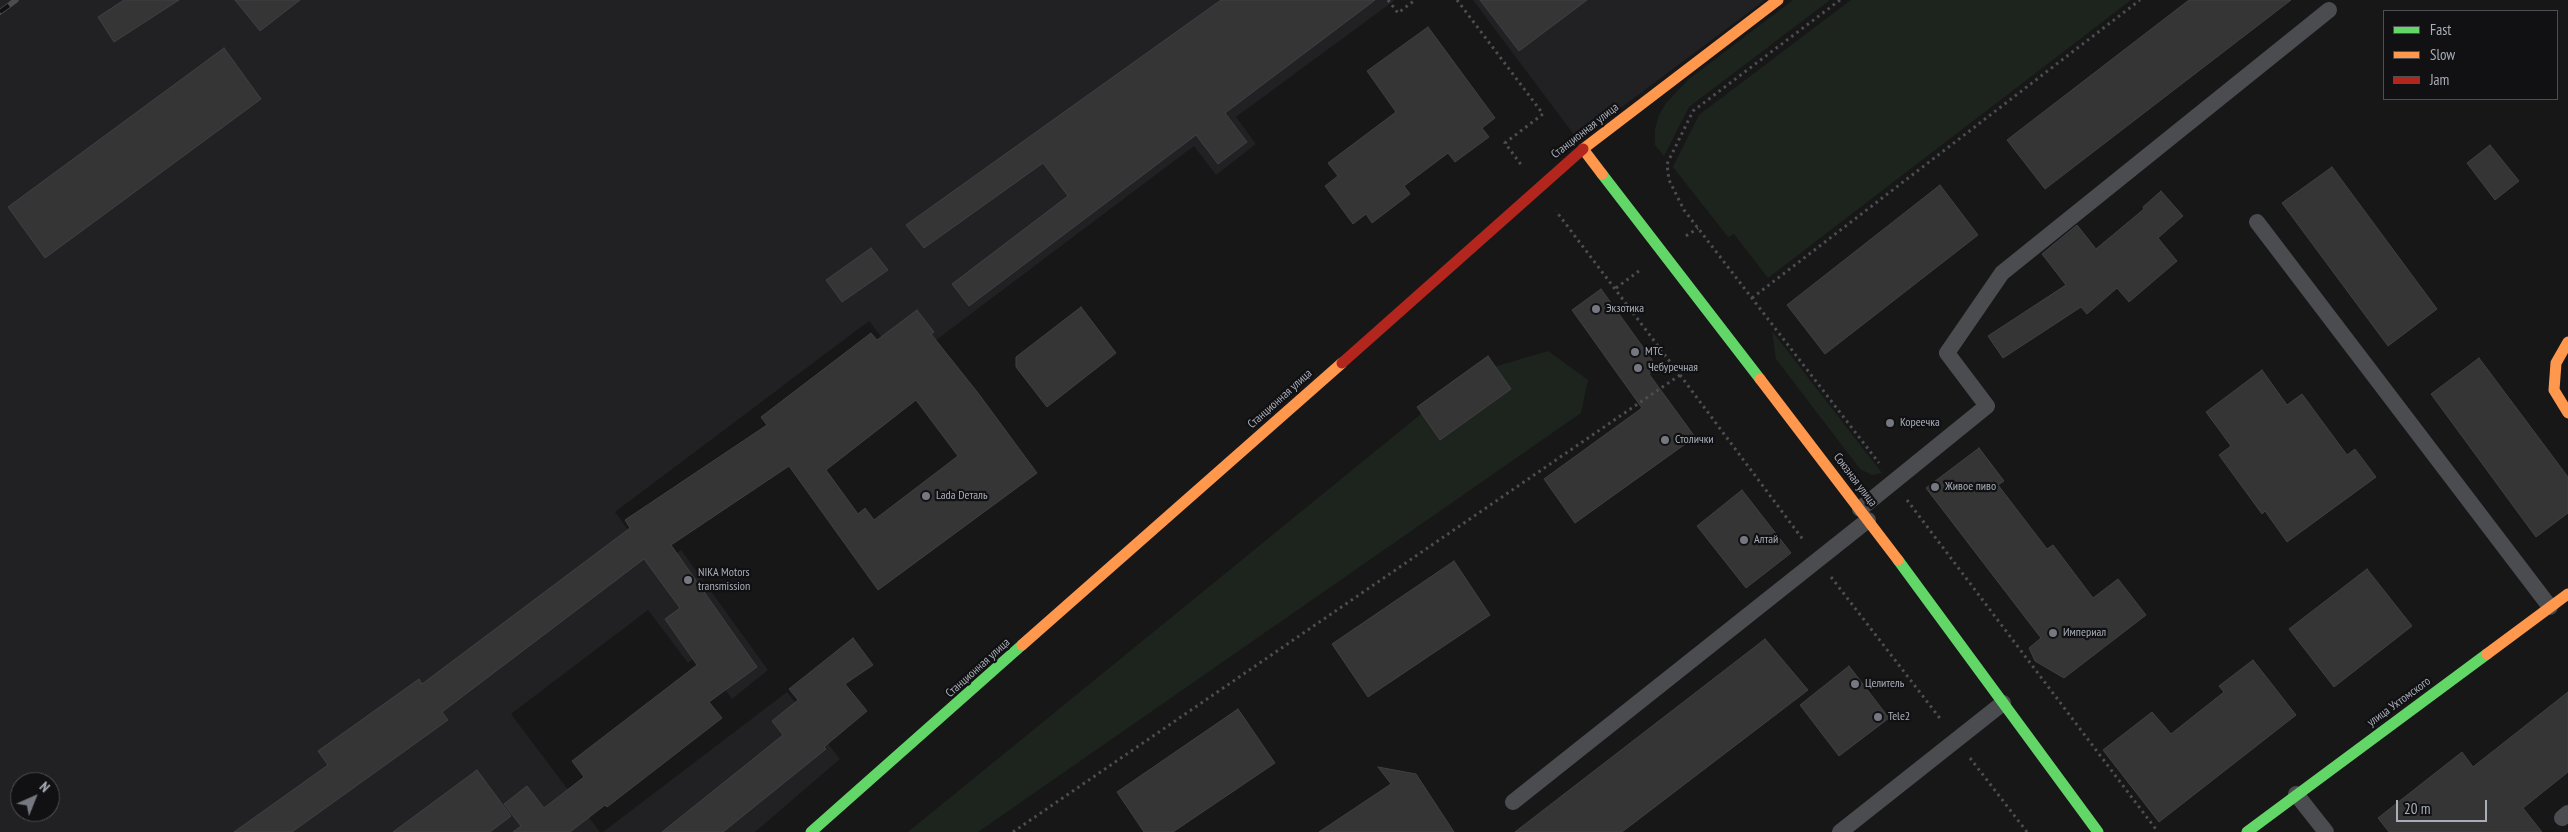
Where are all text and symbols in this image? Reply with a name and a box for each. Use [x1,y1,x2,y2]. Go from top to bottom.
legend [2383,10,2558,100]
text: Fast [2430,20,2451,39]
text: Slow [2430,45,2455,64]
text: Jam [2430,70,2449,89]
street label: Станционная улица [1548,100,1622,162]
place label: Экзотика [1606,302,1644,316]
marker: Экзотика [1590,303,1602,315]
place label: МТС [1645,345,1663,359]
marker: МТС [1629,346,1641,358]
place label: Чебуречная [1648,361,1698,375]
marker: Чебуречная [1632,362,1644,374]
street label: Станционная улица [1245,366,1315,432]
place label: Кореечка [1900,416,1940,430]
marker: Кореечка [1884,417,1896,429]
place label: Столички [1675,433,1714,447]
marker: Столички [1659,434,1671,446]
street label: Союзная улица [1830,450,1880,510]
place label: Живое пиво [1945,480,1996,494]
marker: Живое пиво [1929,481,1941,493]
place label: Lada Dеталь [936,489,987,503]
marker: Lada Dеталь [920,490,932,502]
place label: Алтай [1754,533,1778,547]
marker: Алтай [1738,534,1750,546]
place label: NIKA Motors transmission [698,566,750,594]
marker: NIKA Motors transmission [682,574,694,586]
place label: Империал [2063,626,2106,640]
marker: Империал [2047,627,2059,639]
street label: Станционная улица [943,635,1013,701]
street label: улица Ухтомского [2364,674,2434,730]
place label: Целитель [1865,677,1904,691]
marker: Целитель [1849,678,1861,690]
place label: Tele2 [1888,710,1910,724]
marker: Tele2 [1872,711,1884,723]
north arrow [10,772,60,822]
text: N [36,778,54,796]
scale bar [2398,790,2489,822]
text: 20 m [2404,799,2430,818]

